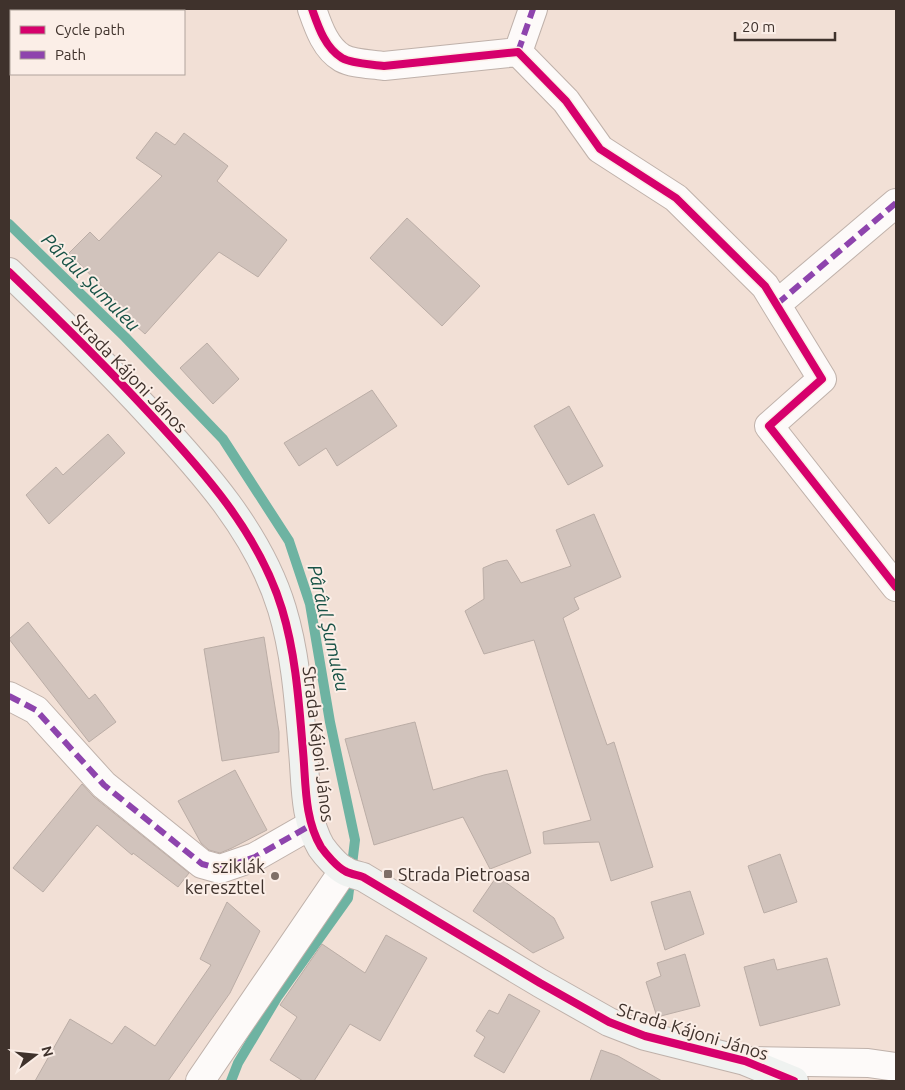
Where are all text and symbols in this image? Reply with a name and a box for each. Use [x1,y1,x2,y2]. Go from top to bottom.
legend [10,10,185,75]
scale bar [735,10,835,42]
text: 20 m [742,18,775,35]
text: Cycle path [55,21,125,38]
text: Path [55,46,86,63]
water label: Pârâul Șumuleu [37,228,145,336]
street label: Strada Kájoni János [68,310,192,437]
water label: Pârâul Șumuleu [304,562,354,694]
street label: Strada Kájoni János [300,665,339,823]
place label: sziklák kereszttel [185,856,265,897]
place label: Strada Pietroasa [398,864,530,884]
marker: Strada Pietroasa [382,868,394,880]
marker: sziklák kereszttel [269,870,281,882]
street label: Strada Kájoni János [615,998,771,1064]
north arrow [10,1030,60,1080]
text: N [38,1044,57,1059]

